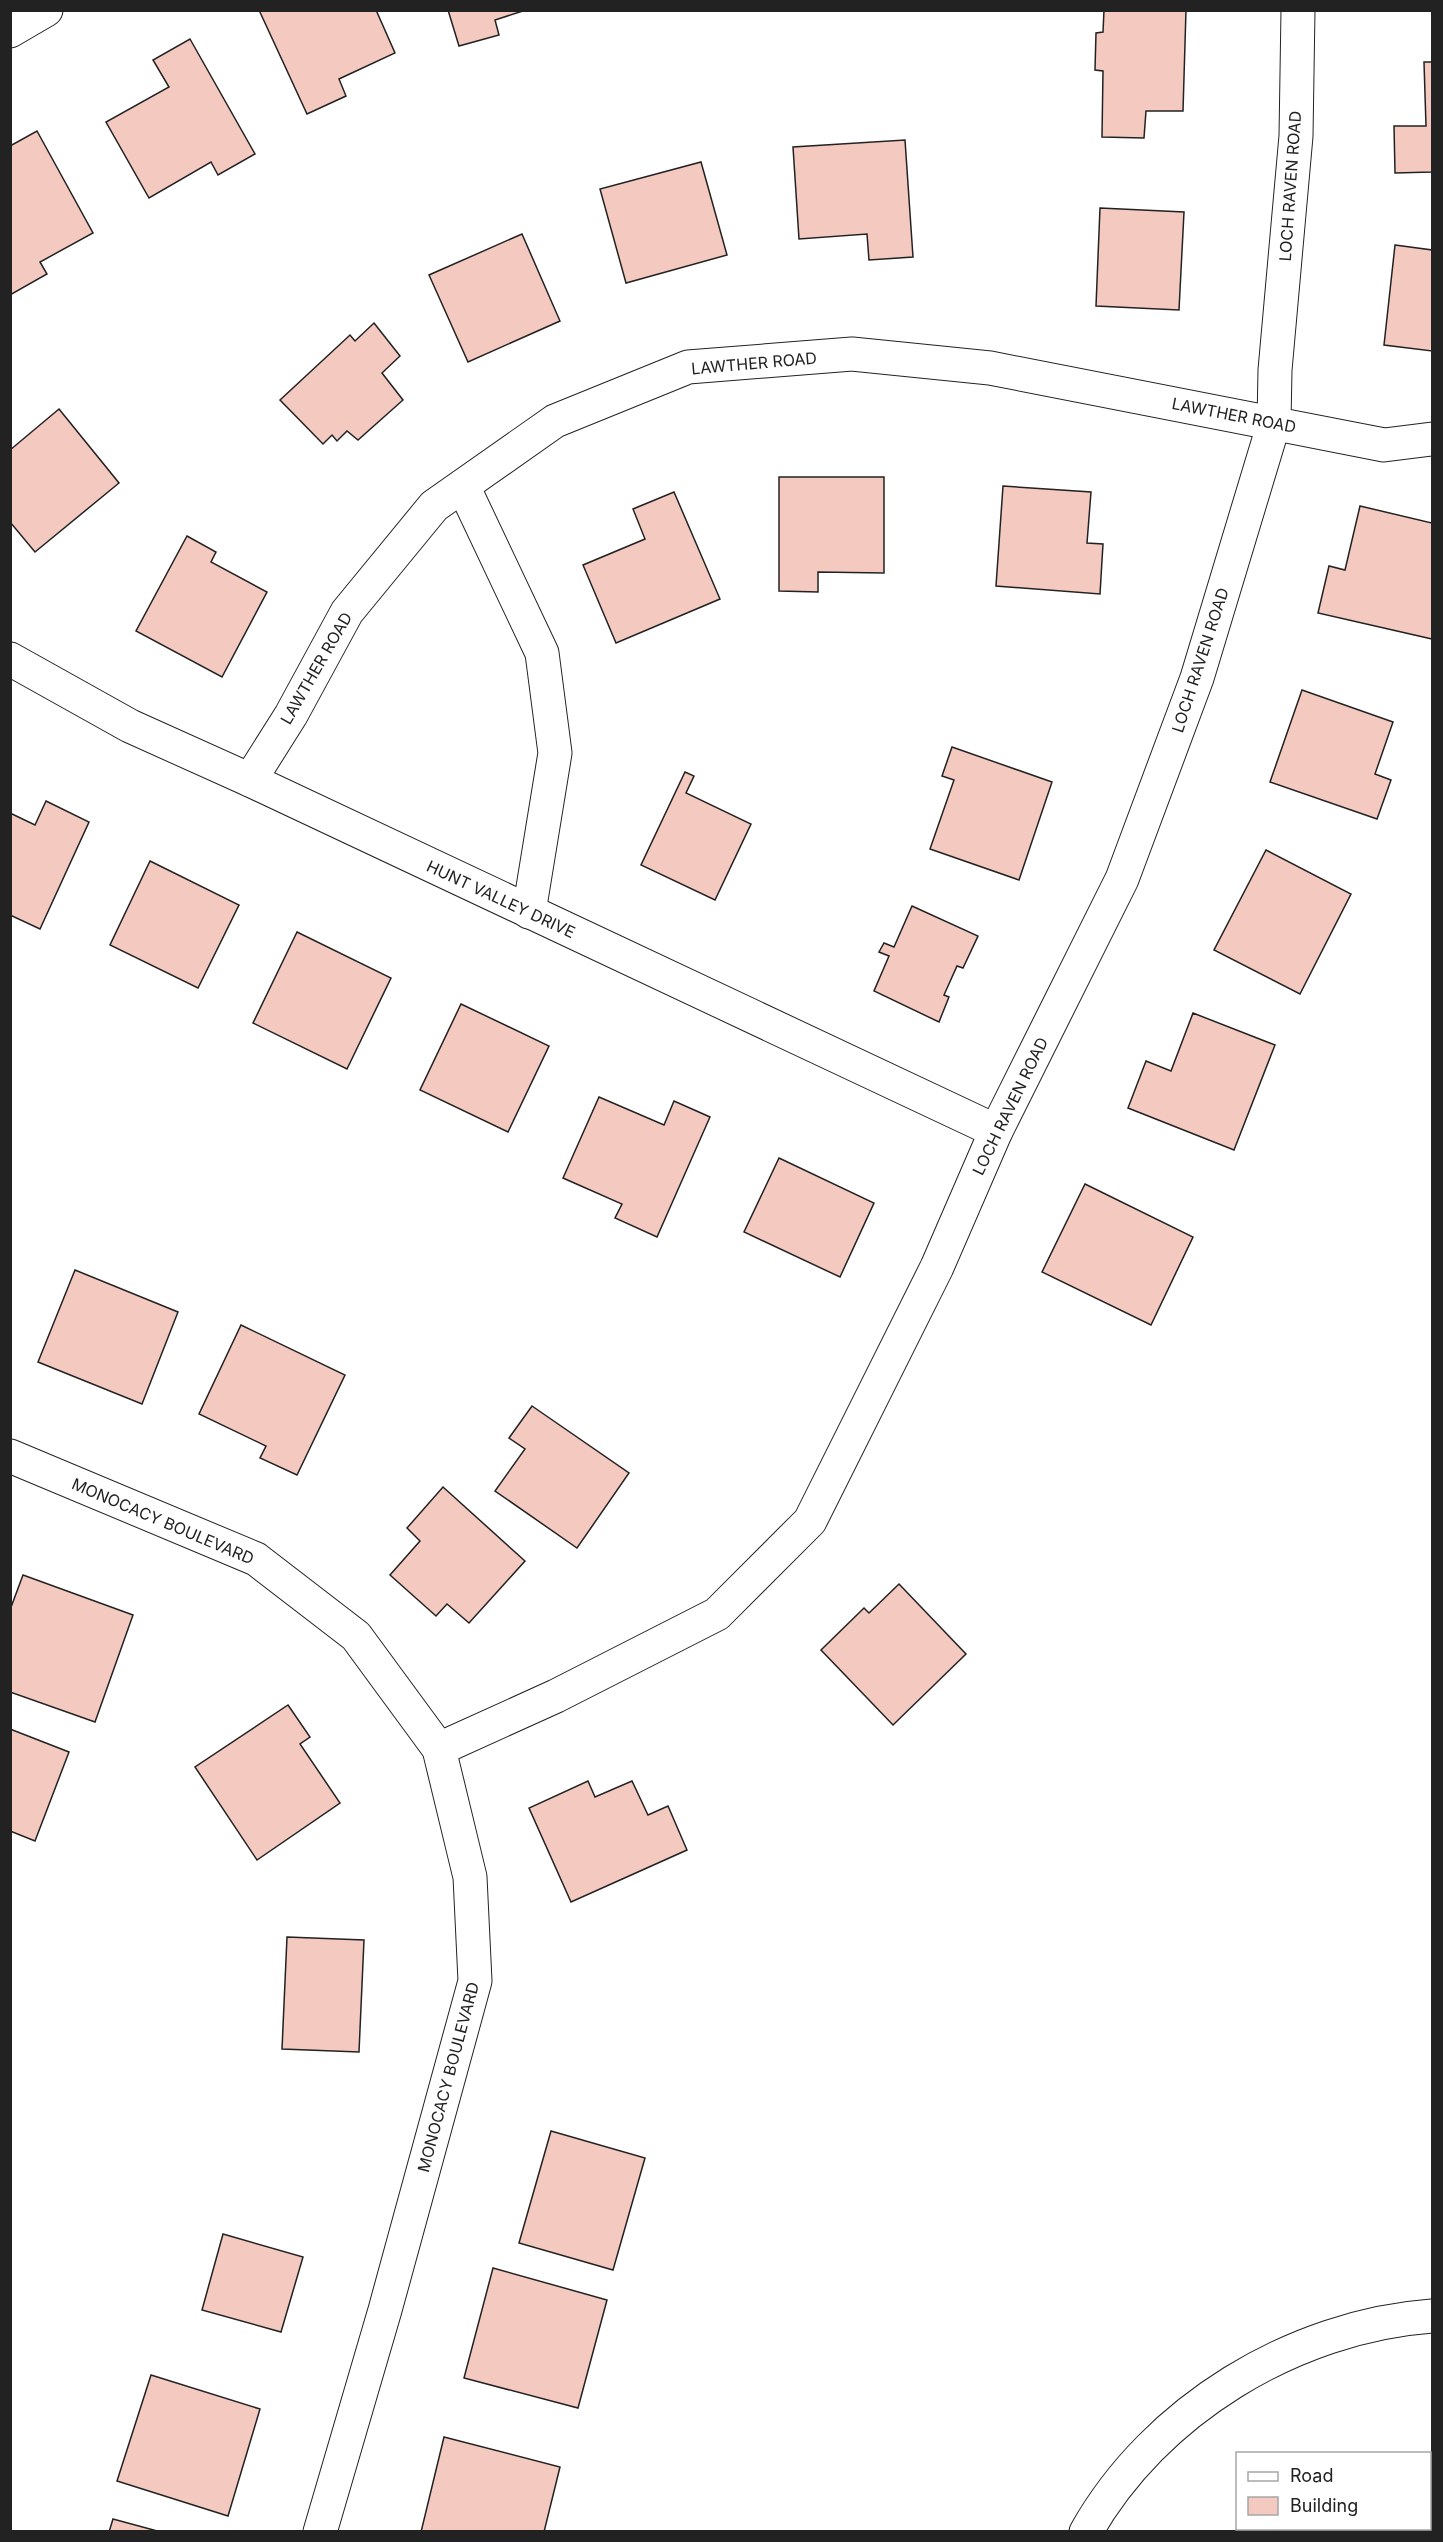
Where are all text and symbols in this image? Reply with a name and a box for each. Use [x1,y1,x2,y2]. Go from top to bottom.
street label: LOCH RAVEN ROAD [1275,110,1305,262]
street label: LAWTHER ROAD [690,348,818,378]
street label: LAWTHER ROAD [1170,393,1298,437]
street label: LOCH RAVEN ROAD [1167,585,1233,735]
street label: LAWTHER ROAD [276,608,356,728]
street label: HUNT VALLEY DRIVE [424,856,578,942]
street label: LOCH RAVEN ROAD [968,1034,1052,1178]
street label: MONOCACY BOULEVARD [69,1474,257,1568]
street label: MONOCACY BOULEVARD [413,1980,483,2174]
legend [1236,2452,1431,2530]
text: Road [1290,2465,1333,2486]
text: Building [1290,2495,1358,2516]

